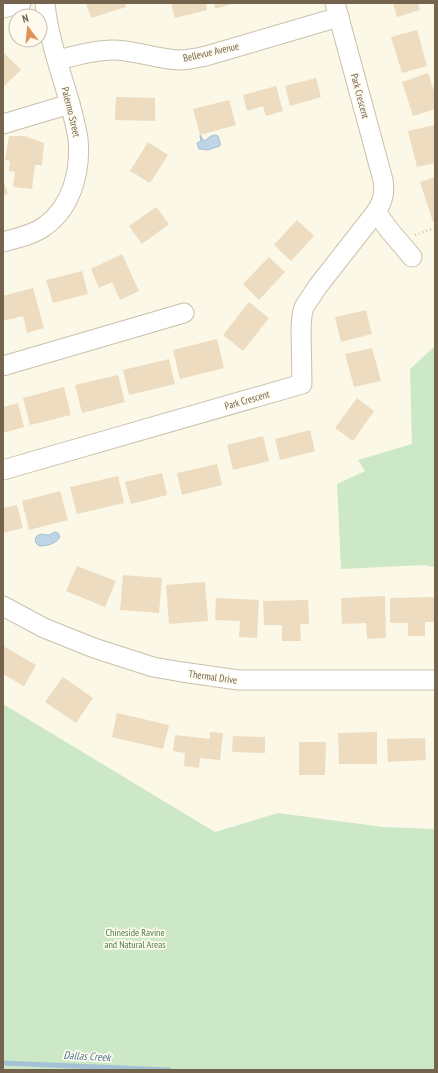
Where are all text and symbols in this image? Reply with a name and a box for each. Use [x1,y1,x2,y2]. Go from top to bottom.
north arrow [8,8,48,48]
text: N [20,11,30,26]
street label: Bellevue Avenue [182,39,240,65]
street label: Park Crescent [348,72,372,120]
street label: Palermo Street [59,86,84,139]
street label: Park Crescent [223,387,271,413]
street label: Thermal Drive [188,667,238,687]
park label: Chineside Ravine and Natural Areas [104,926,166,951]
water label: Dallas Creek [63,1048,113,1064]

